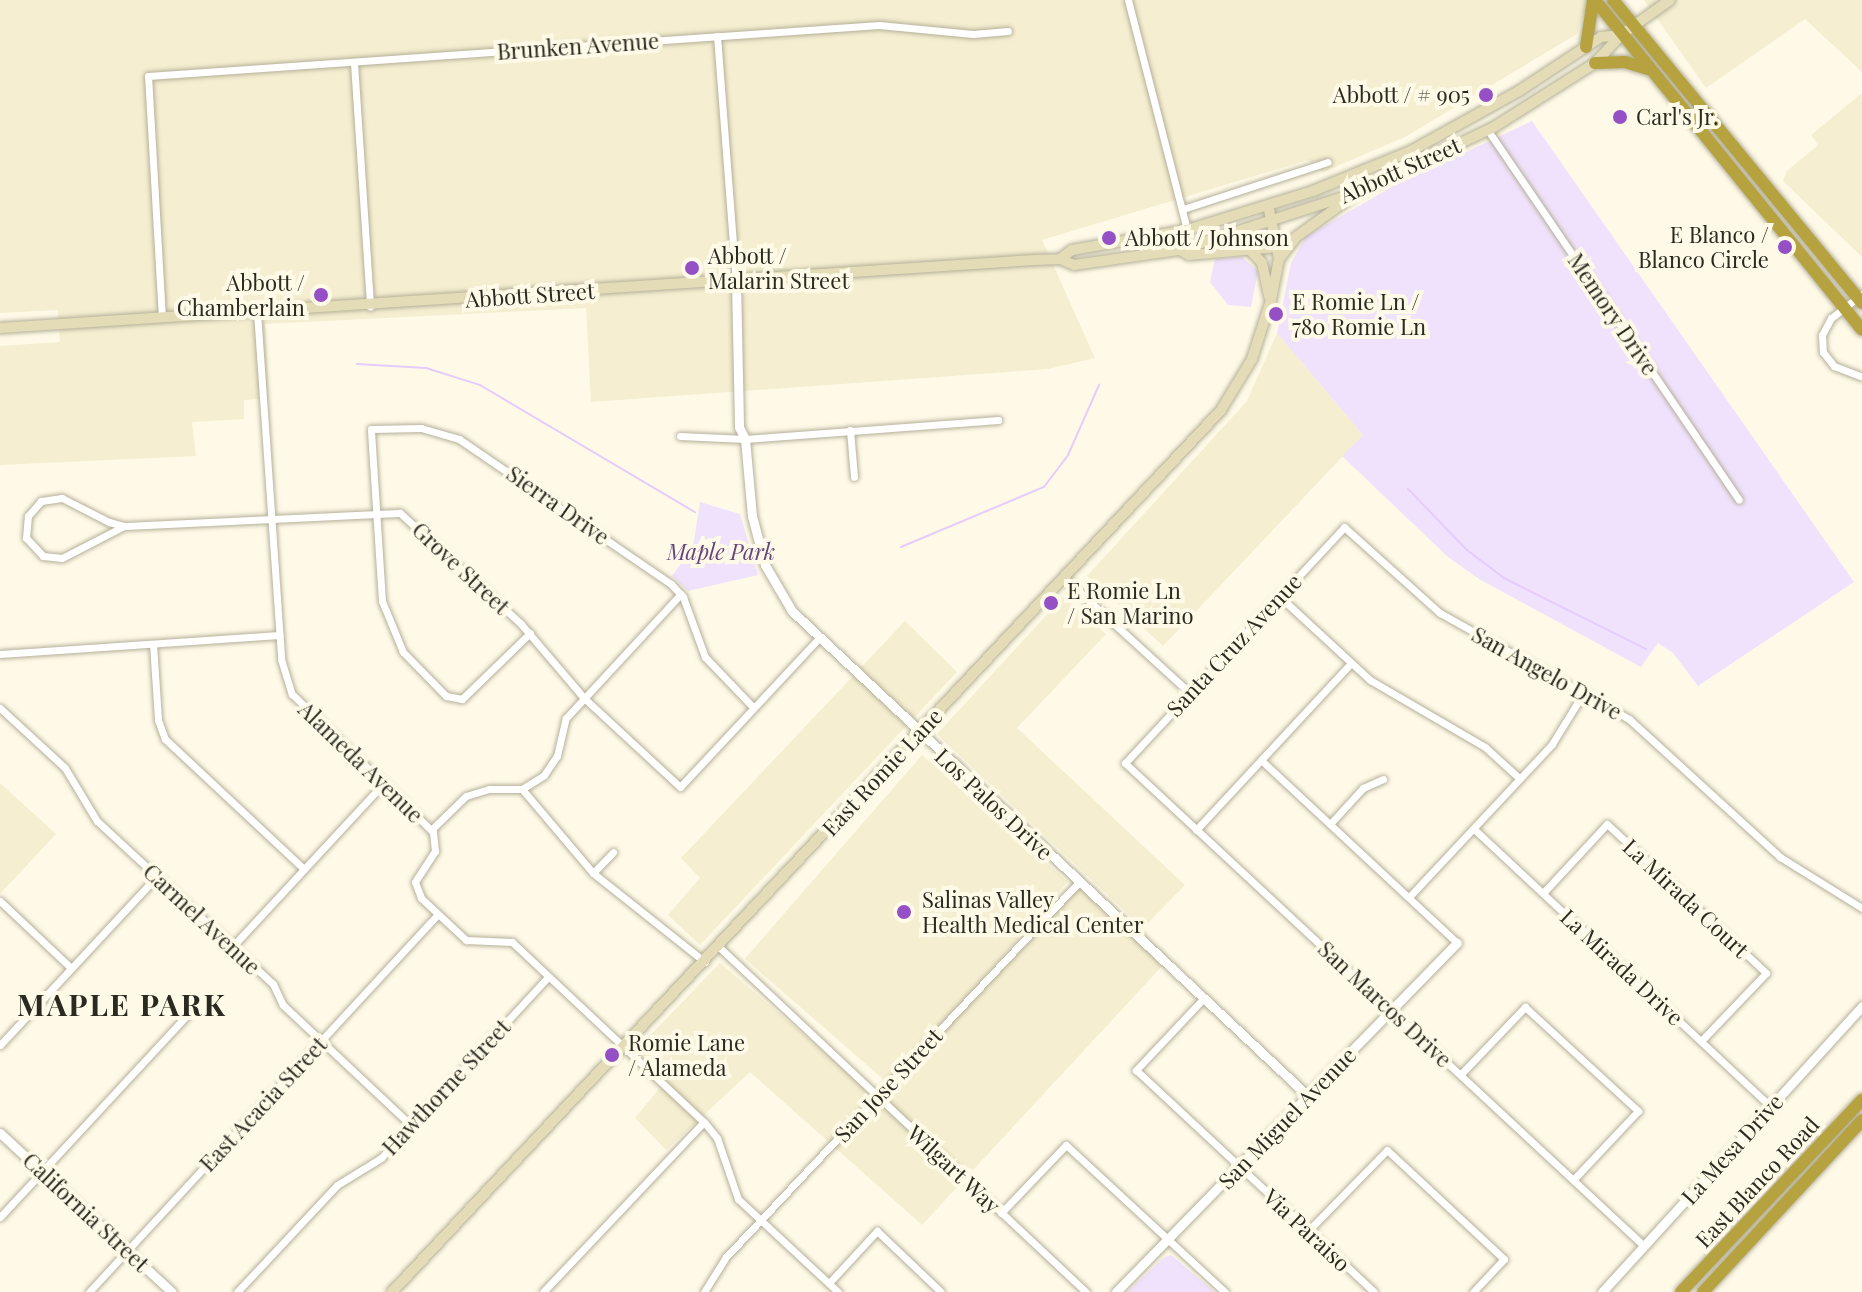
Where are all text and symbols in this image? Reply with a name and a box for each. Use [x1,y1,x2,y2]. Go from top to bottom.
street label: Brunken Avenue [496,27,660,65]
place label: Abbott / # 905 [1332,82,1470,108]
marker: Abbott / # 905 [1477,86,1495,104]
place label: Carl's Jr. [1636,104,1719,130]
marker: Carl's Jr. [1611,108,1629,126]
street label: Abbott Street [1335,132,1465,208]
place label: E Blanco / Blanco Circle [1638,221,1769,272]
place label: Abbott / Johnson [1125,225,1289,251]
marker: Abbott / Johnson [1100,229,1118,247]
marker: E Blanco / Blanco Circle [1776,238,1794,256]
place label: Abbott / Malarin Street [708,242,849,294]
street label: Memory Drive [1562,248,1664,380]
marker: Abbott / Malarin Street [683,259,701,277]
place label: Abbott / Chamberlain [177,269,305,320]
street label: Abbott Street [464,277,596,313]
marker: Abbott / Chamberlain [312,286,330,304]
place label: E Romie Ln / 780 Romie Ln [1292,288,1426,340]
marker: E Romie Ln / 780 Romie Ln [1267,305,1285,323]
street label: Sierra Drive [502,460,614,550]
street label: Grove Street [407,516,515,620]
park label: Maple Park [667,539,775,565]
street label: Santa Cruz Avenue [1161,568,1307,722]
place label: E Romie Ln / San Marino [1067,577,1194,628]
marker: E Romie Ln / San Marino [1042,594,1060,612]
street label: San Angelo Drive [1467,621,1627,725]
street label: Alameda Avenue [293,696,429,828]
street label: East Romie Lane [816,703,948,841]
street label: Los Palos Drive [930,743,1058,865]
street label: La Mirada Court [1618,833,1754,963]
street label: Carmel Avenue [138,858,266,980]
place label: Salinas Valley Health Medical Center [922,886,1143,938]
marker: Salinas Valley Health Medical Center [893,901,915,923]
street label: La Mirada Drive [1555,903,1689,1031]
street label: San Marcos Drive [1313,935,1457,1073]
district label: MAPLE PARK [17,986,227,1022]
street label: Hawthorne Street [376,1014,516,1160]
street label: San Jose Street [829,1023,947,1147]
place label: Romie Lane / Alameda [628,1029,745,1080]
street label: East Acacia Street [193,1031,333,1177]
street label: San Miguel Avenue [1213,1042,1361,1194]
marker: Romie Lane / Alameda [603,1046,621,1064]
street label: La Mesa Drive [1676,1088,1788,1210]
street label: East Blanco Road [1690,1111,1824,1253]
street label: Wilgart Way [902,1119,1006,1219]
street label: California Street [18,1147,154,1277]
street label: Via Paraiso [1258,1183,1356,1277]

